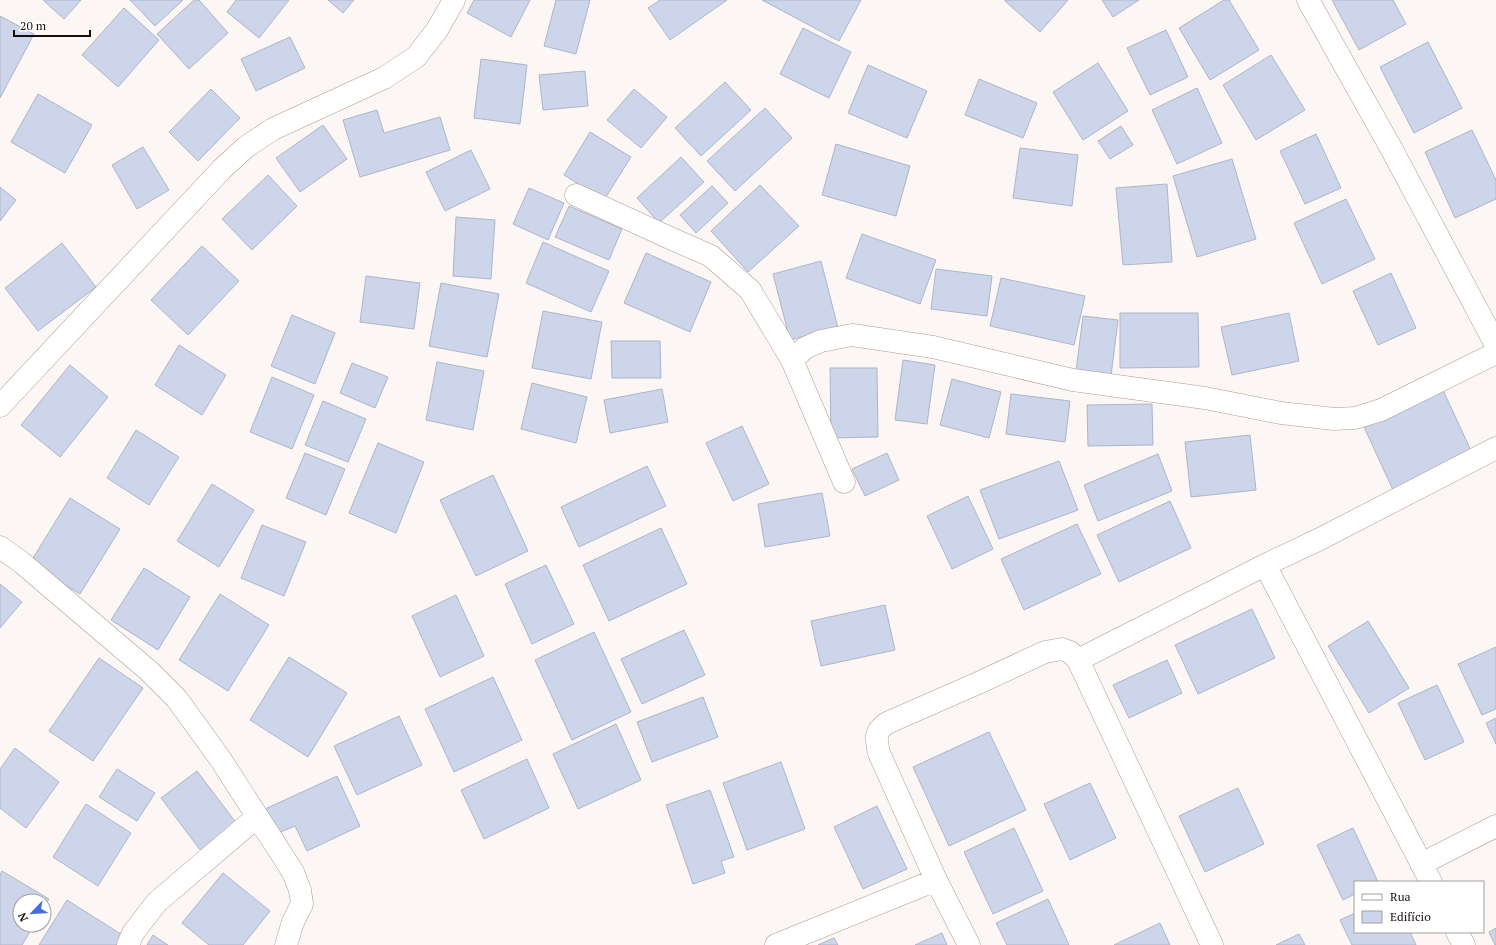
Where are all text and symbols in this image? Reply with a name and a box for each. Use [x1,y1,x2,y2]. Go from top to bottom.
scale bar [14,12,90,38]
text: 20 m [20,18,47,33]
legend [1354,881,1484,933]
text: Rua [1390,889,1411,904]
north arrow [12,893,52,933]
text: Edifício [1390,909,1431,924]
text: N [15,910,31,924]

